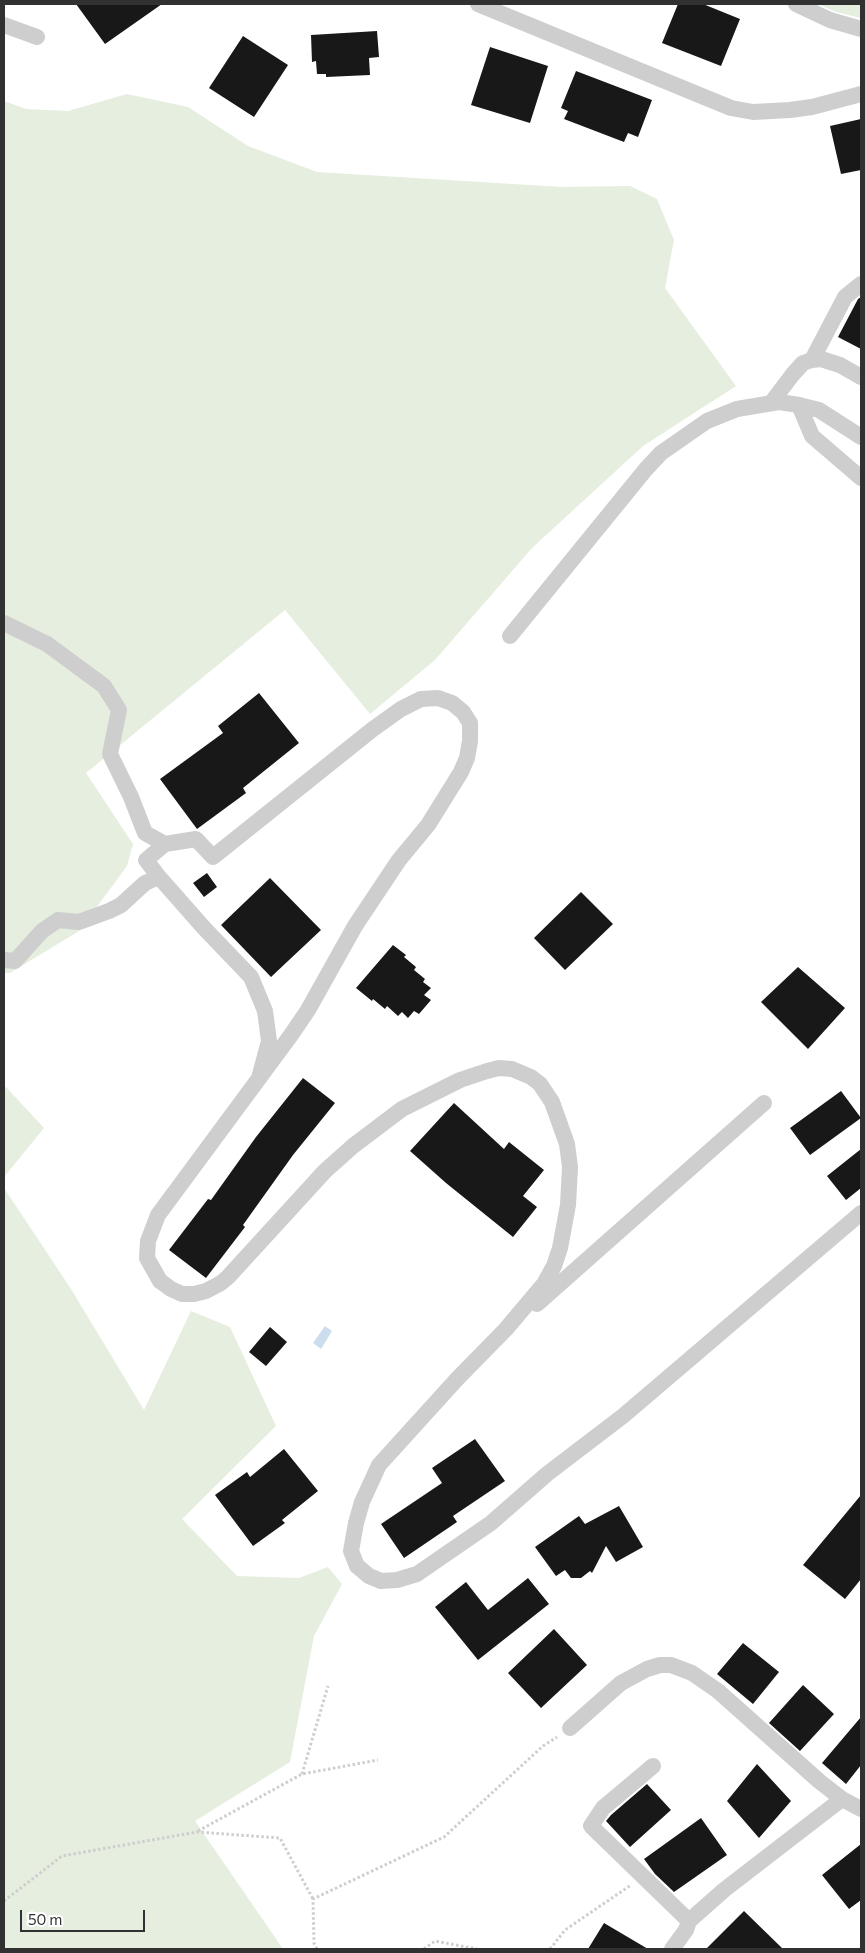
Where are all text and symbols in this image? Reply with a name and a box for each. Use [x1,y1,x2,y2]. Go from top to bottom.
scale bar [22,1900,148,1932]
text: 50 m [28,1910,62,1928]

